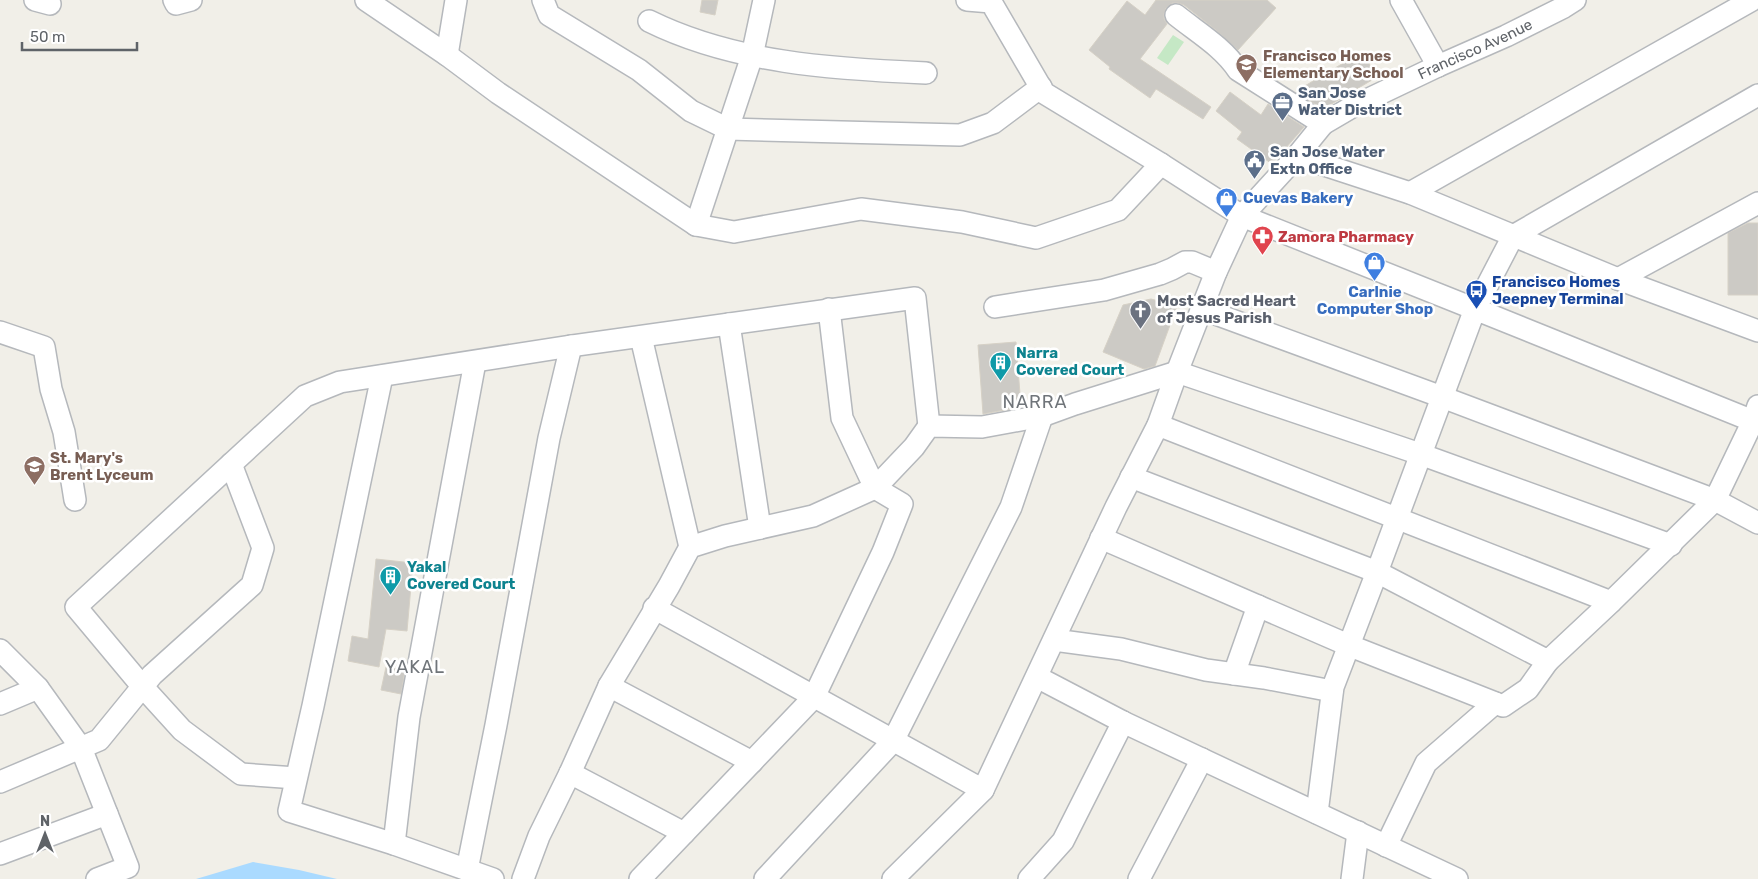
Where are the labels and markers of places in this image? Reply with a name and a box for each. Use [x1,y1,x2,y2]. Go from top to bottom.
place label: Francisco Homes Elementary School [1263,47,1404,82]
school or university icon: Francisco Homes Elementary School [1235,53,1259,84]
place label: San Jose Water District [1298,84,1402,119]
office icon: San Jose Water District [1270,90,1294,121]
place label: San Jose Water Extn Office [1270,143,1385,178]
public building icon: San Jose Water Extn Office [1242,149,1266,180]
shop icon: Cuevas Bakery [1215,186,1239,217]
place label: Cuevas Bakery [1243,189,1353,207]
pharmacy icon: Zamora Pharmacy [1250,225,1274,256]
place label: Zamora Pharmacy [1278,228,1414,246]
shop icon: Carlnie Computer Shop [1363,251,1387,282]
place label: Francisco Homes Jeepney Terminal [1492,273,1624,308]
bus stop icon: Francisco Homes Jeepney Terminal [1464,279,1488,310]
place label: Carlnie Computer Shop [1317,283,1433,318]
place label: Most Sacred Heart of Jesus Parish [1157,292,1296,327]
church icon: Most Sacred Heart of Jesus Parish [1129,298,1153,329]
place label: Narra Covered Court [1016,344,1124,379]
building icon: Narra Covered Court [988,350,1012,381]
place label: St. Mary's Brent Lyceum [50,449,153,484]
school or university icon: St. Mary's Brent Lyceum [22,455,46,486]
place label: Yakal Covered Court [407,558,515,593]
building icon: Yakal Covered Court [379,564,403,595]

